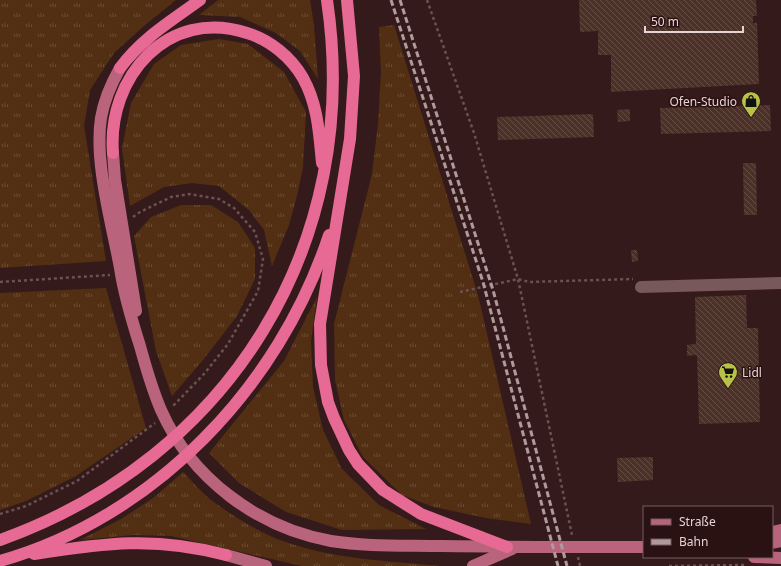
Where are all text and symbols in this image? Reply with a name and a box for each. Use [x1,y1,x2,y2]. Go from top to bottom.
scale bar [645,8,743,34]
text: 50 m [651,13,679,30]
shop icon: Ofen-Studio [740,90,762,118]
place label: Ofen-Studio [669,93,737,110]
supermarket icon: Lidl [717,361,739,389]
place label: Lidl [742,364,762,381]
legend [643,506,773,558]
text: Straße [679,513,716,530]
text: Bahn [679,533,708,550]

